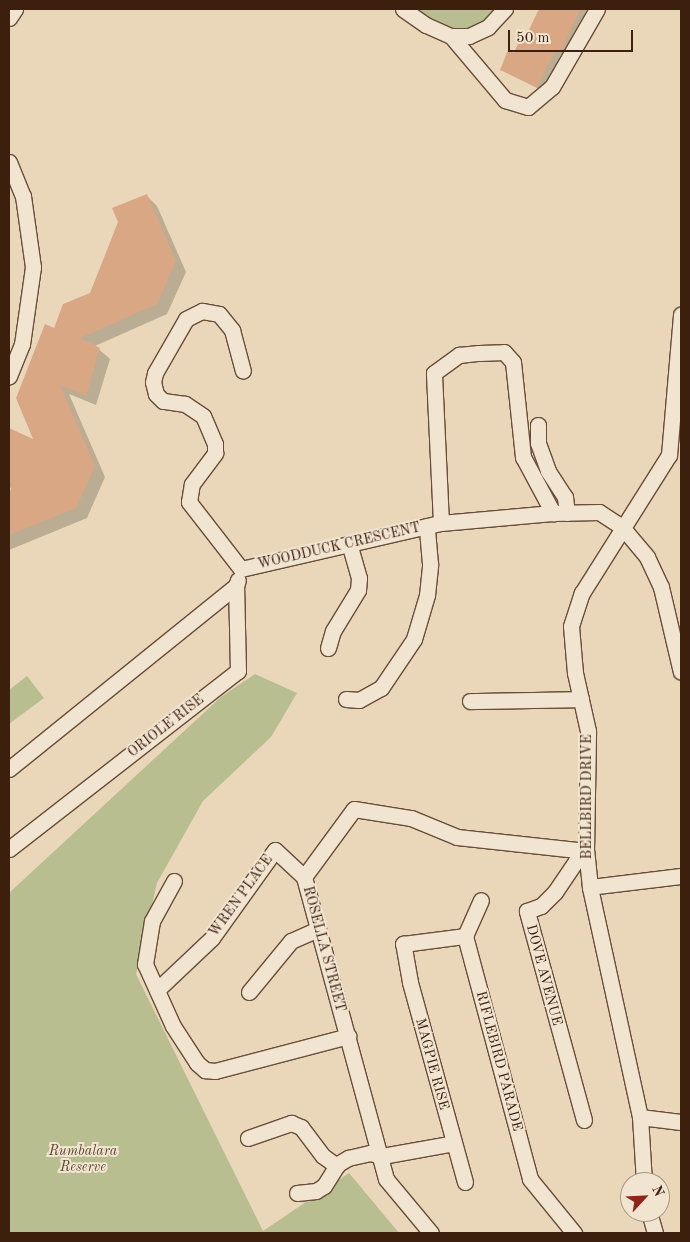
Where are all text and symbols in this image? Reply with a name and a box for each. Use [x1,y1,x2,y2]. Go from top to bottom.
scale bar [510,20,635,52]
text: 50 m [516,31,550,46]
street label: WOODDUCK CRESCENT [256,519,422,573]
street label: ORIOLE RISE [125,691,207,761]
street label: BELLBIRD DRIVE [579,734,595,860]
street label: WREN PLACE [206,852,276,940]
street label: ROSELLA STREET [299,884,349,1014]
street label: DOVE AVENUE [522,922,566,1028]
street label: RIFLEBIRD PARADE [472,989,526,1133]
street label: MAGPIE RISE [412,1016,452,1112]
park label: Rumbalara Reserve [49,1143,117,1176]
north arrow [620,1172,670,1222]
text: N [649,1183,666,1199]

